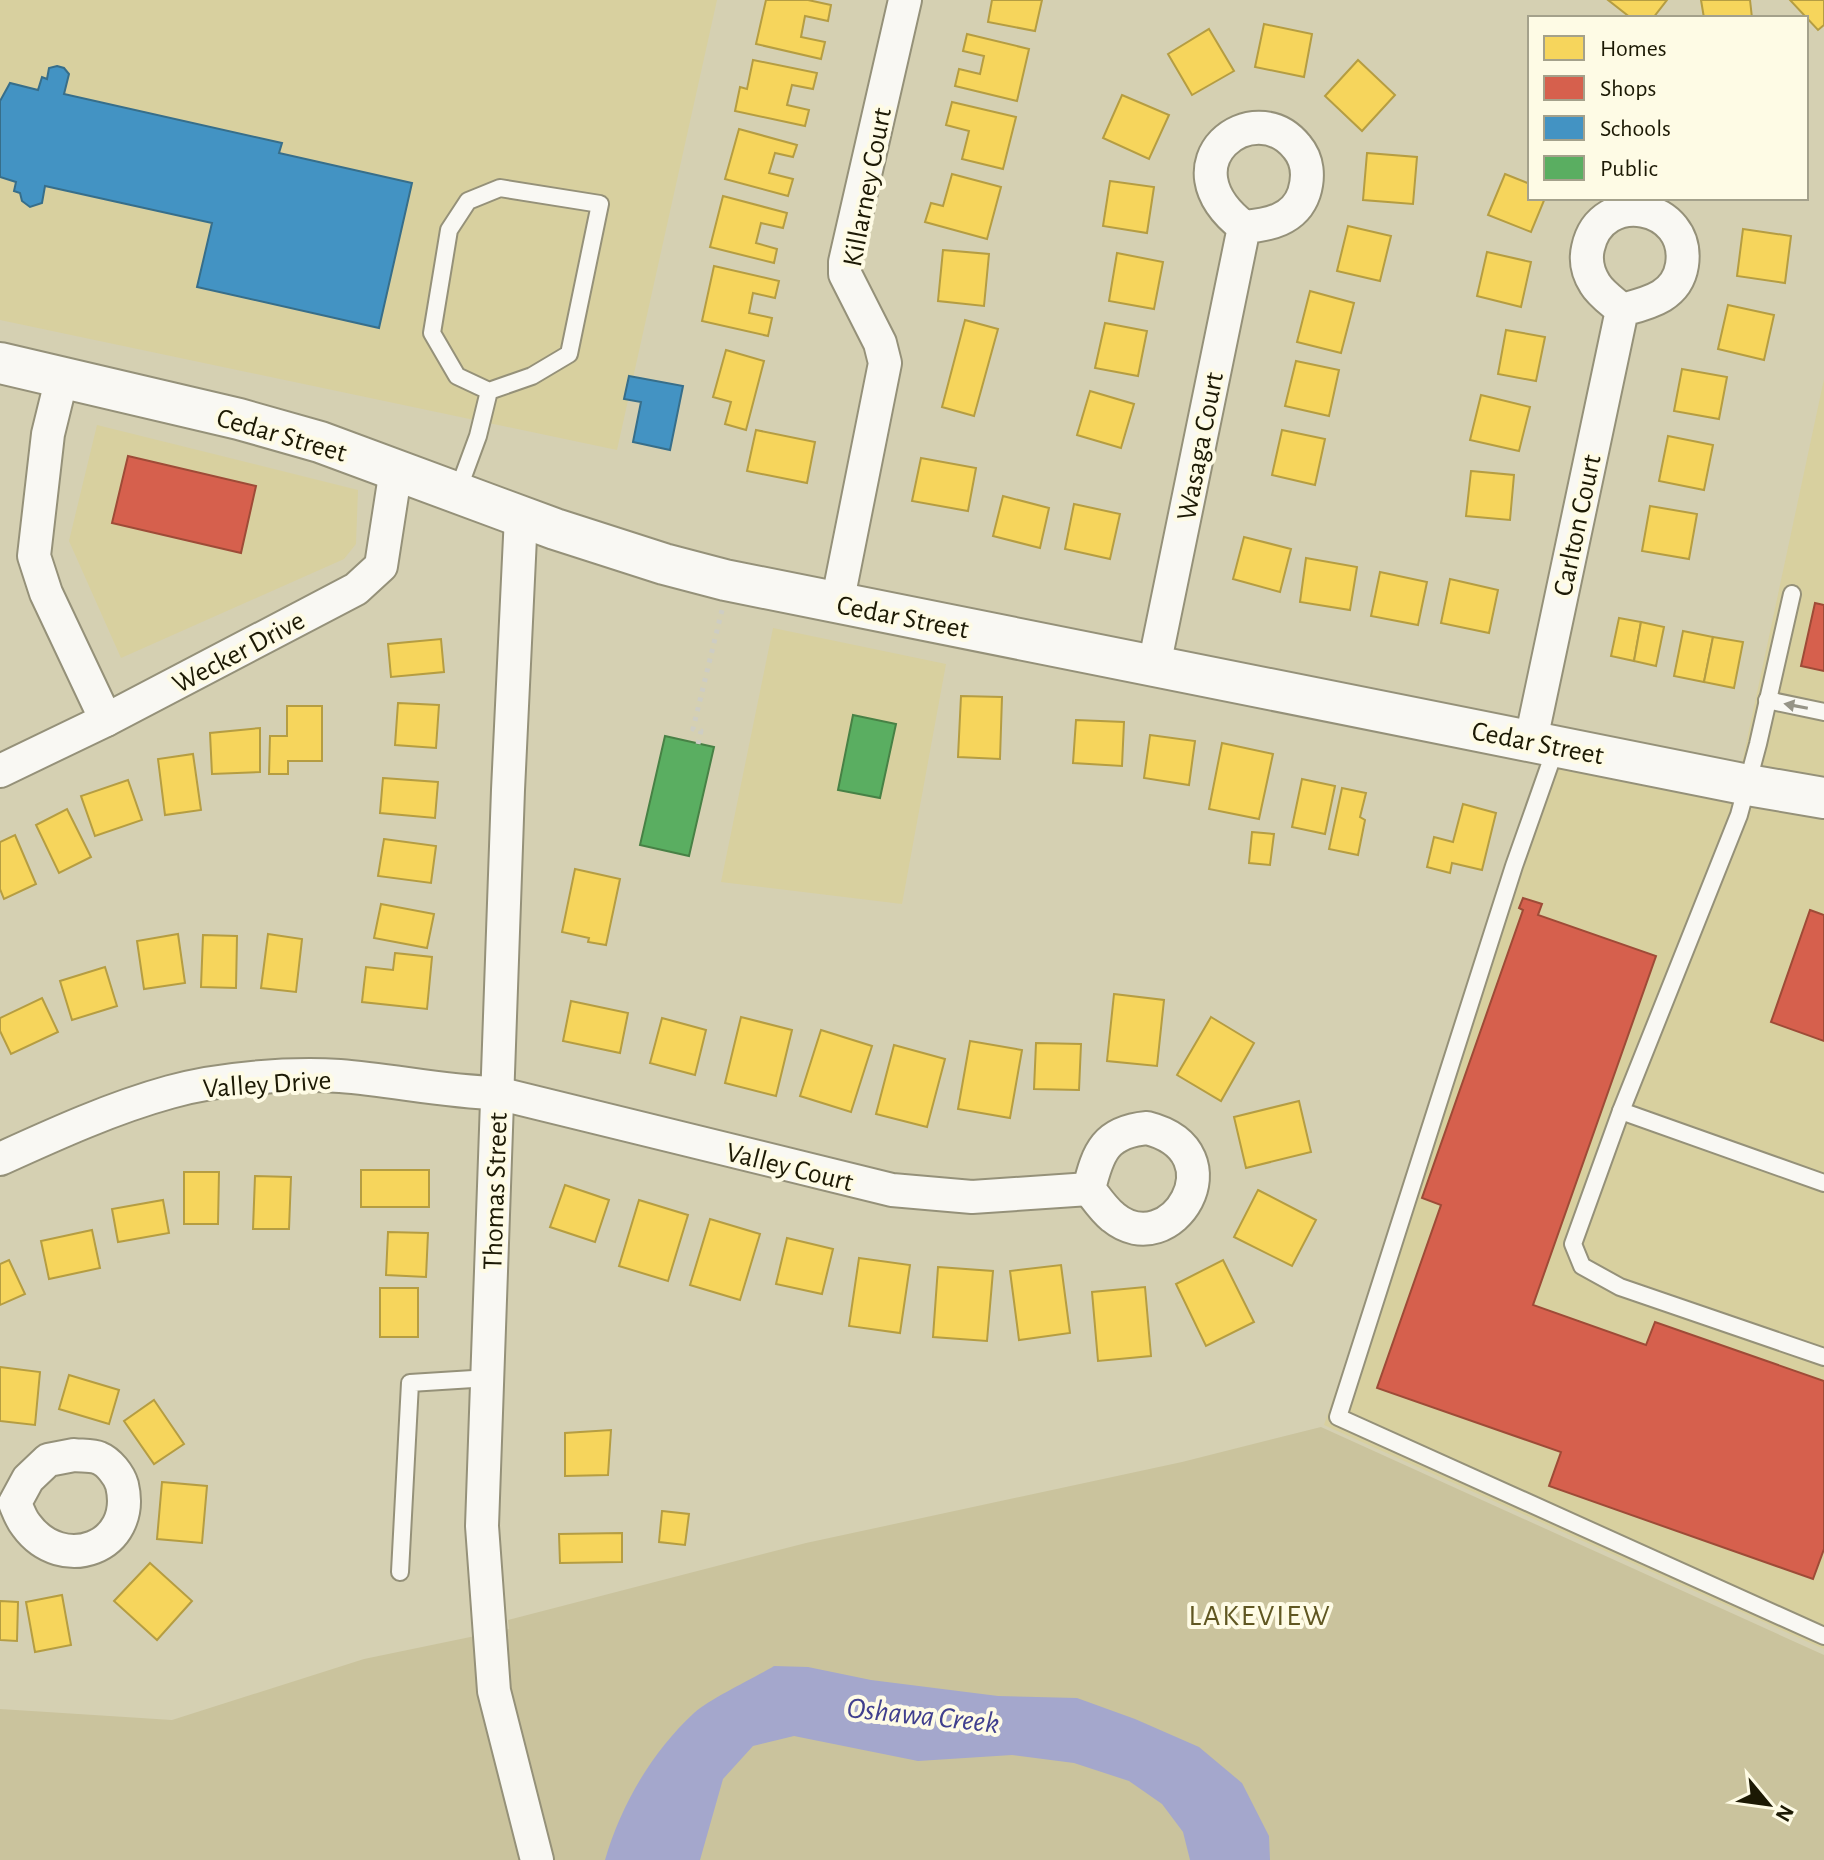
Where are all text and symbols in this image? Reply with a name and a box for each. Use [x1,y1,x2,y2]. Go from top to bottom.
legend [1528,16,1808,200]
text: Homes [1600,37,1667,61]
text: Shops [1600,77,1656,101]
street label: Killarney Court [839,105,897,269]
text: Schools [1600,117,1671,141]
text: Public [1600,157,1658,181]
street label: Wasaga Court [1173,370,1229,523]
street label: Cedar Street [213,404,350,468]
street label: Carlton Court [1549,452,1607,599]
street label: Cedar Street [834,591,971,644]
street label: Wecker Drive [169,606,309,699]
one-way arrow [1783,699,1808,712]
street label: Cedar Street [1469,717,1606,770]
street label: Valley Drive [202,1067,332,1103]
street label: Thomas Street [479,1112,513,1270]
street label: Valley Court [723,1139,856,1197]
district label: LAKEVIEW [1189,1601,1331,1631]
water label: Oshawa Creek [845,1693,1001,1739]
north arrow [1728,1764,1808,1844]
text: N [1771,1801,1798,1825]

